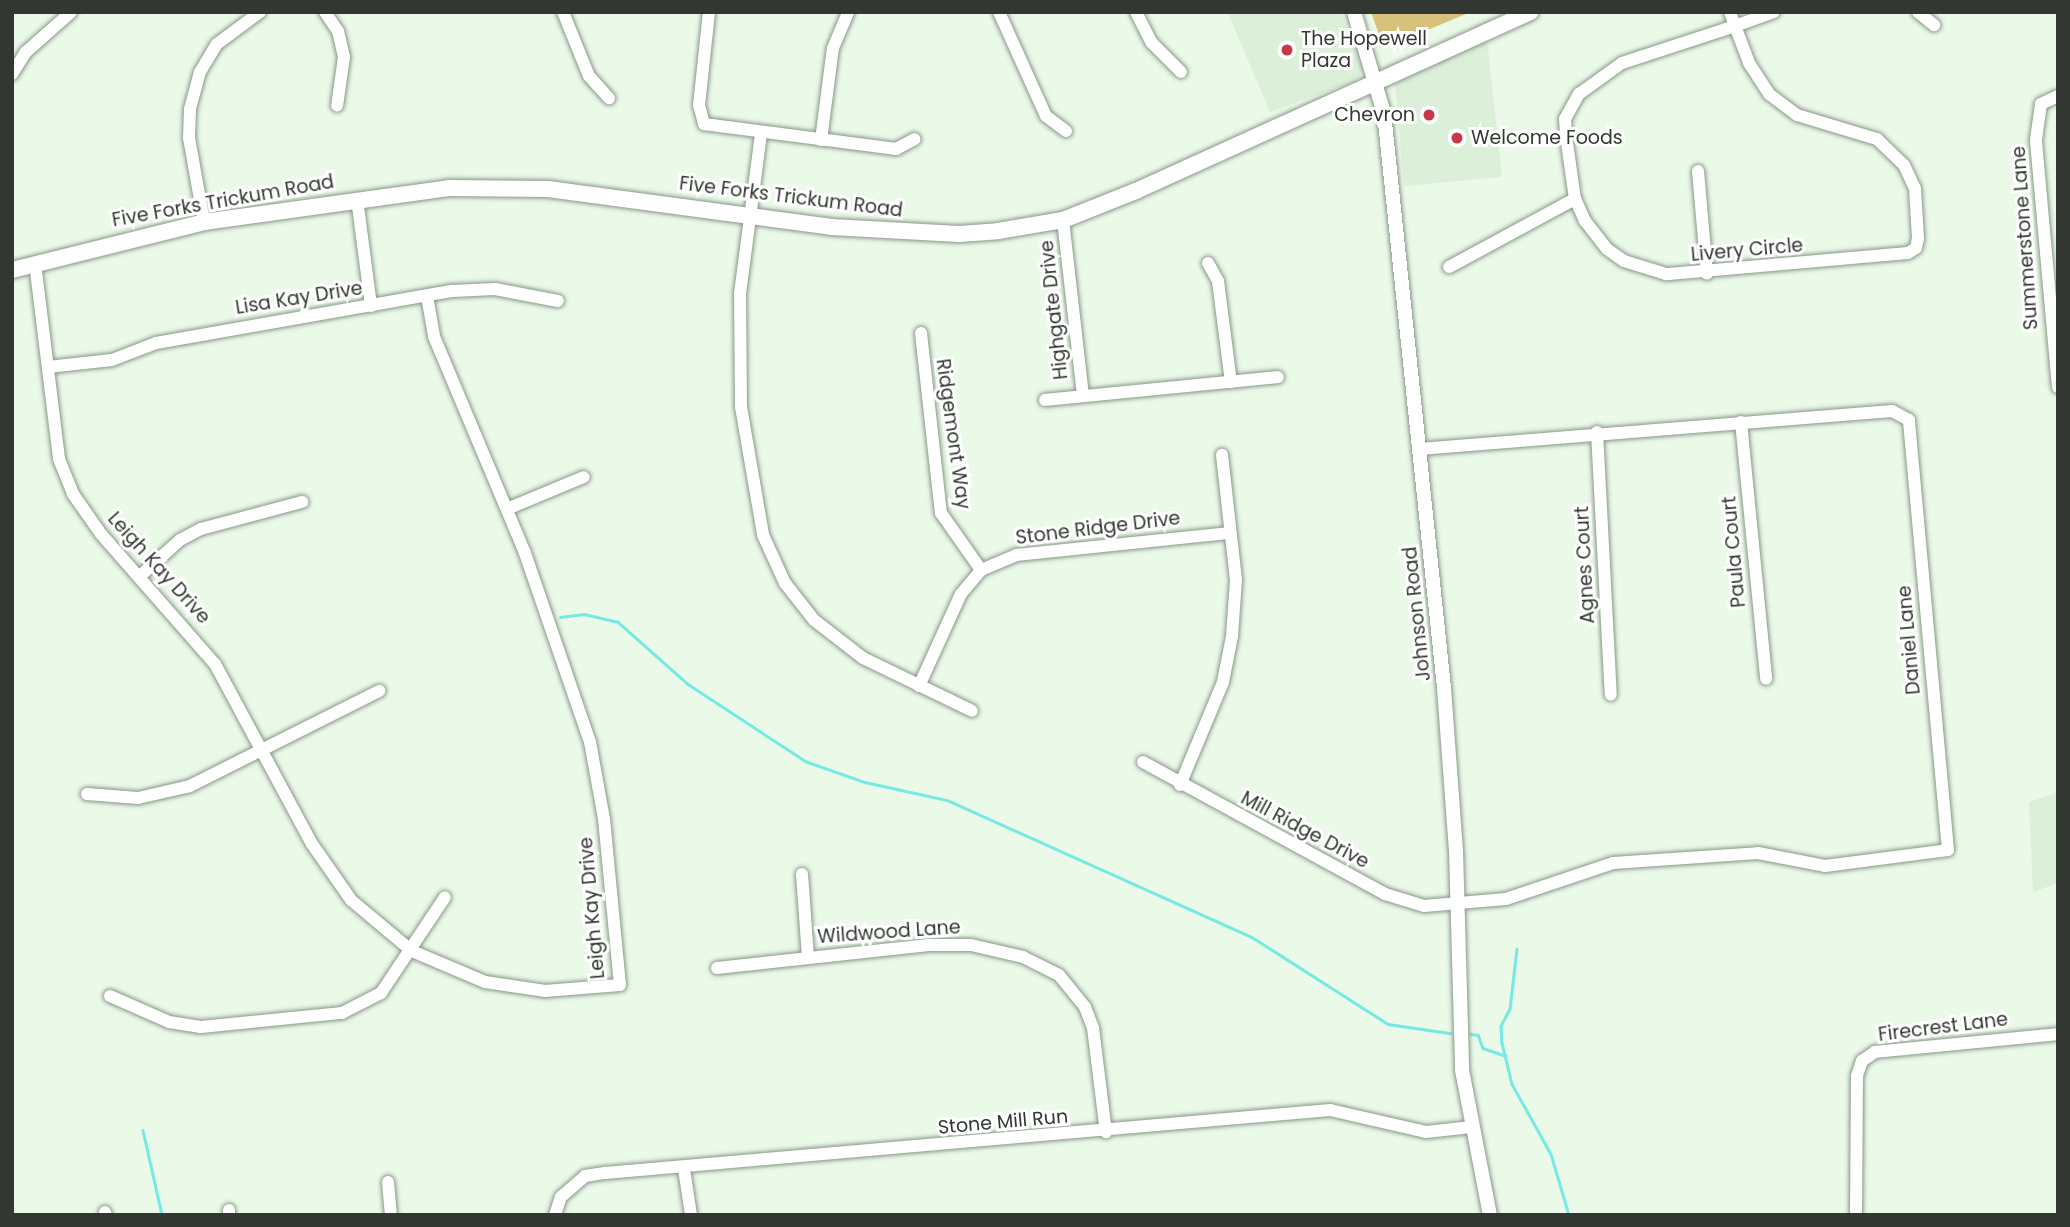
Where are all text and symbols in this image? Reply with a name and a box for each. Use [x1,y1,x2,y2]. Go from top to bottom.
place label: The Hopewell Plaza [1301,28,1427,72]
marker: The Hopewell Plaza [1279,42,1295,58]
place label: Chevron [1334,104,1415,126]
marker: Chevron [1421,107,1437,123]
place label: Welcome Foods [1471,127,1623,149]
marker: Welcome Foods [1449,130,1465,146]
street label: Summerstone Lane [2007,145,2043,331]
street label: Five Forks Trickum Road [110,170,336,232]
street label: Five Forks Trickum Road [678,172,904,222]
street label: Livery Circle [1690,234,1804,266]
street label: Highgate Drive [1035,239,1073,381]
street label: Lisa Kay Drive [234,277,364,319]
street label: Ridgemont Way [931,357,975,511]
street label: Paula Court [1718,495,1750,609]
street label: Agnes Court [1571,506,1599,624]
street label: Leigh Kay Drive [103,507,215,629]
street label: Stone Ridge Drive [1014,507,1182,549]
street label: Johnson Road [1399,546,1435,682]
street label: Daniel Lane [1893,584,1925,696]
street label: Mill Ridge Drive [1237,787,1373,873]
street label: Leigh Kay Drive [574,836,610,980]
street label: Wildwood Lane [817,916,961,948]
street label: Firecrest Lane [1877,1008,2009,1046]
street label: Stone Mill Run [937,1105,1069,1139]

